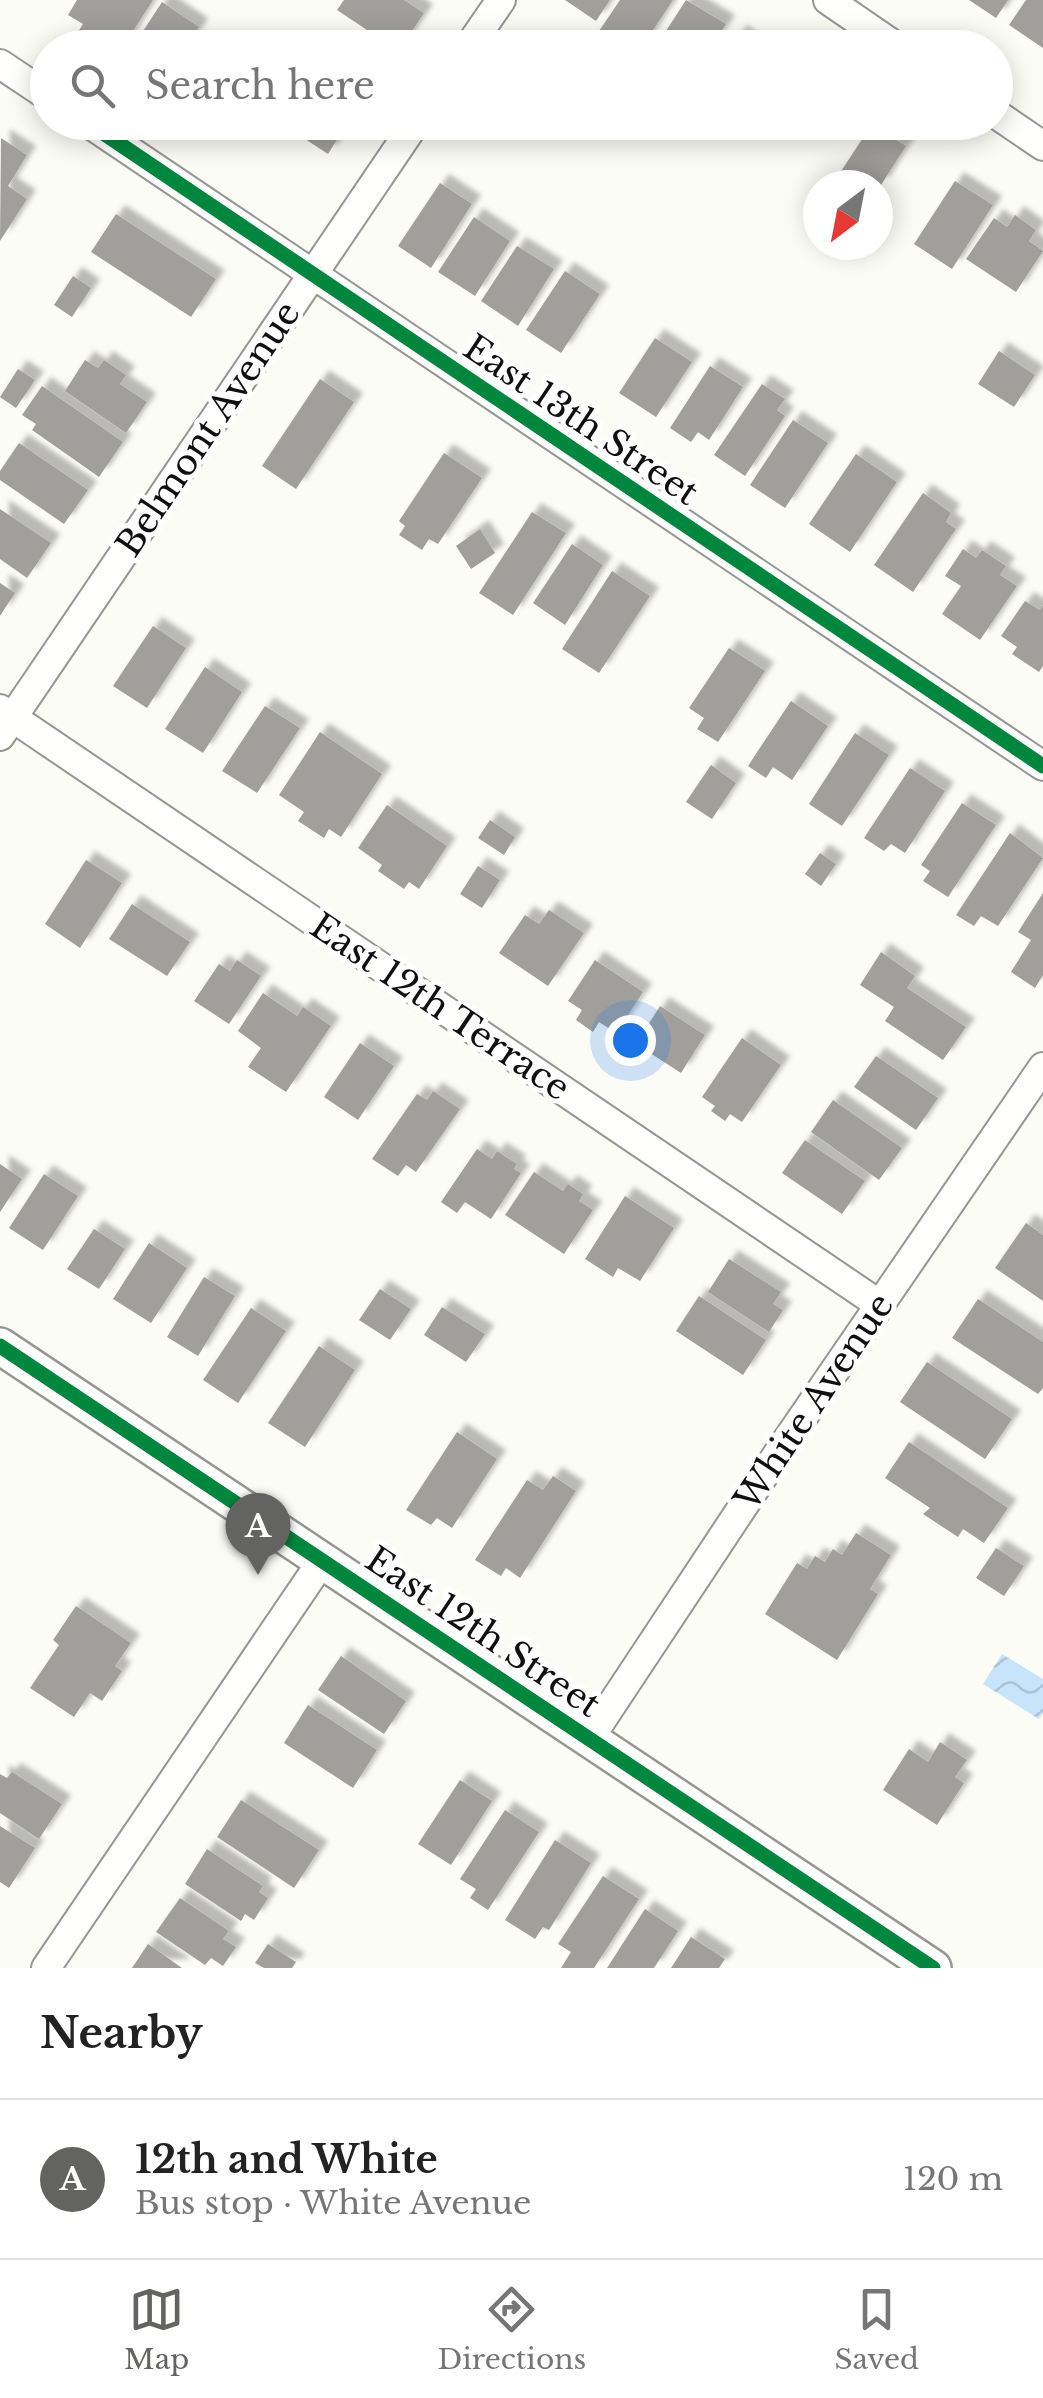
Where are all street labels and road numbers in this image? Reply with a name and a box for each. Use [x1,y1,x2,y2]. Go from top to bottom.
street label: Belmont Avenue [106,293,309,564]
street label: East 13th Street [456,325,707,514]
street label: East 12th Terrace [302,904,578,1109]
street label: White Avenue [724,1285,902,1519]
street label: East 12th Street [358,1537,609,1726]

